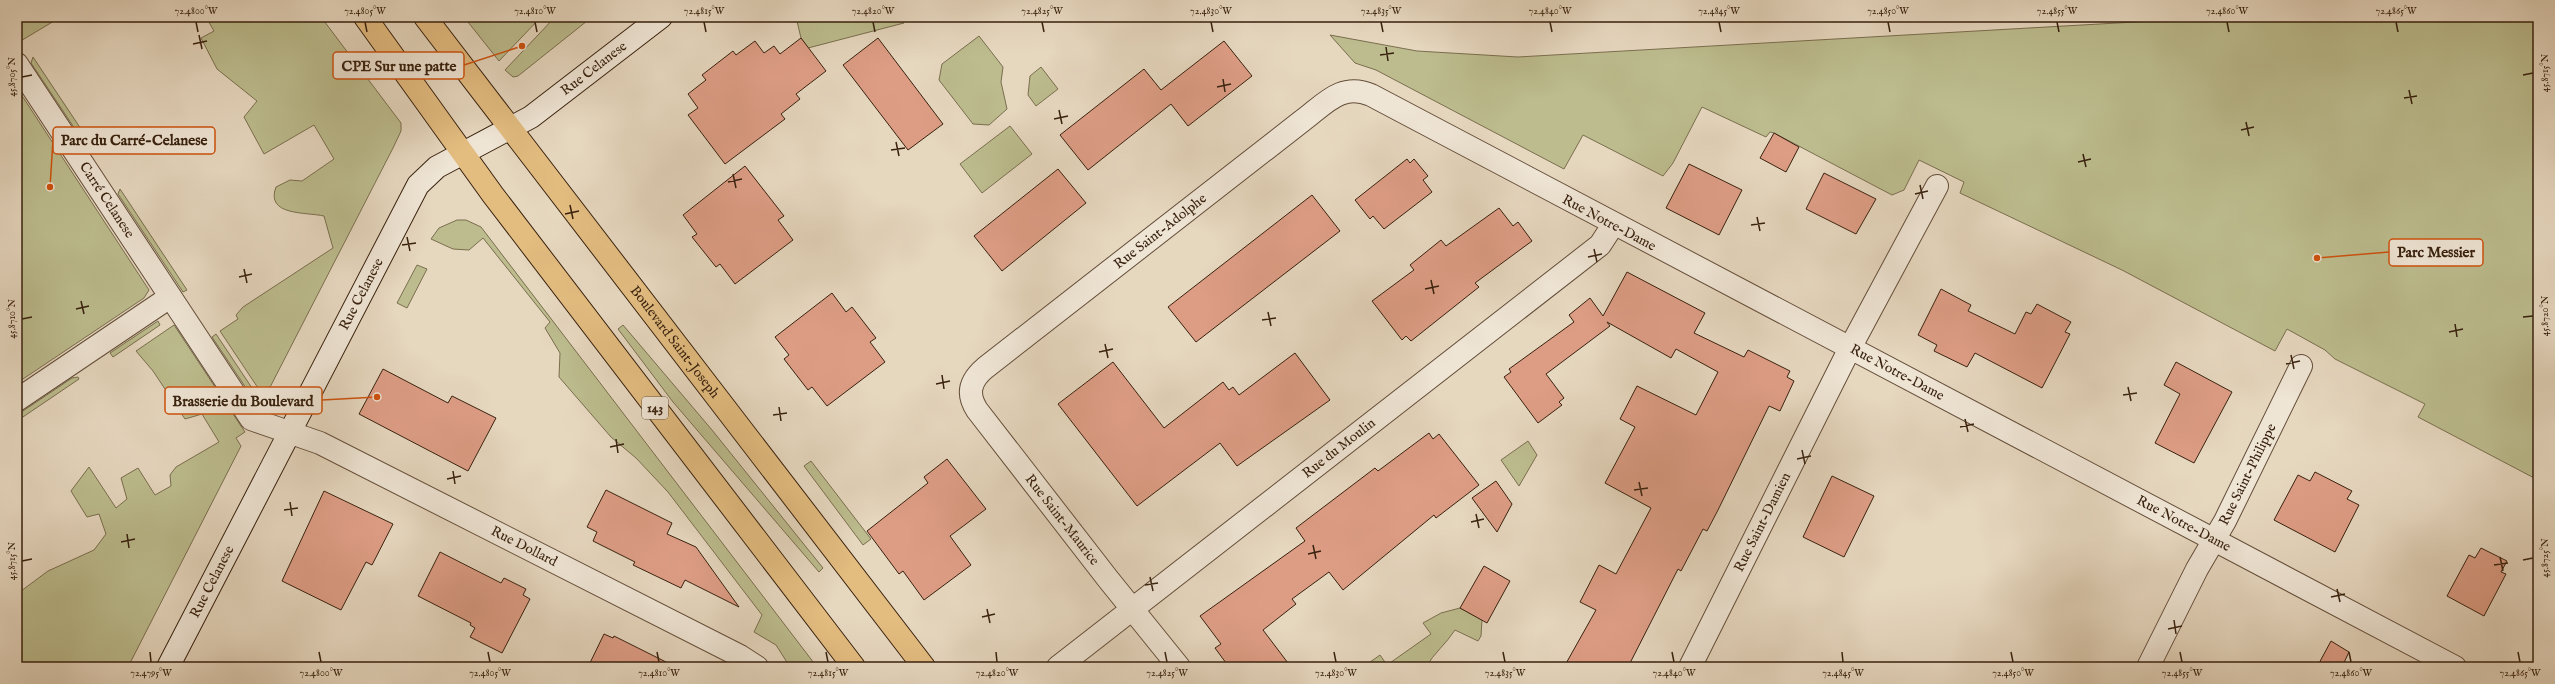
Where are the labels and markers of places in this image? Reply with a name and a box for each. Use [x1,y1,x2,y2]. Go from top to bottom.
callout: CPE Sur une patte [333,52,464,79]
callout: Parc du Carré-Celanese [53,127,215,154]
callout: Parc Messier [2389,239,2483,266]
callout: Brasserie du Boulevard [165,387,322,414]

